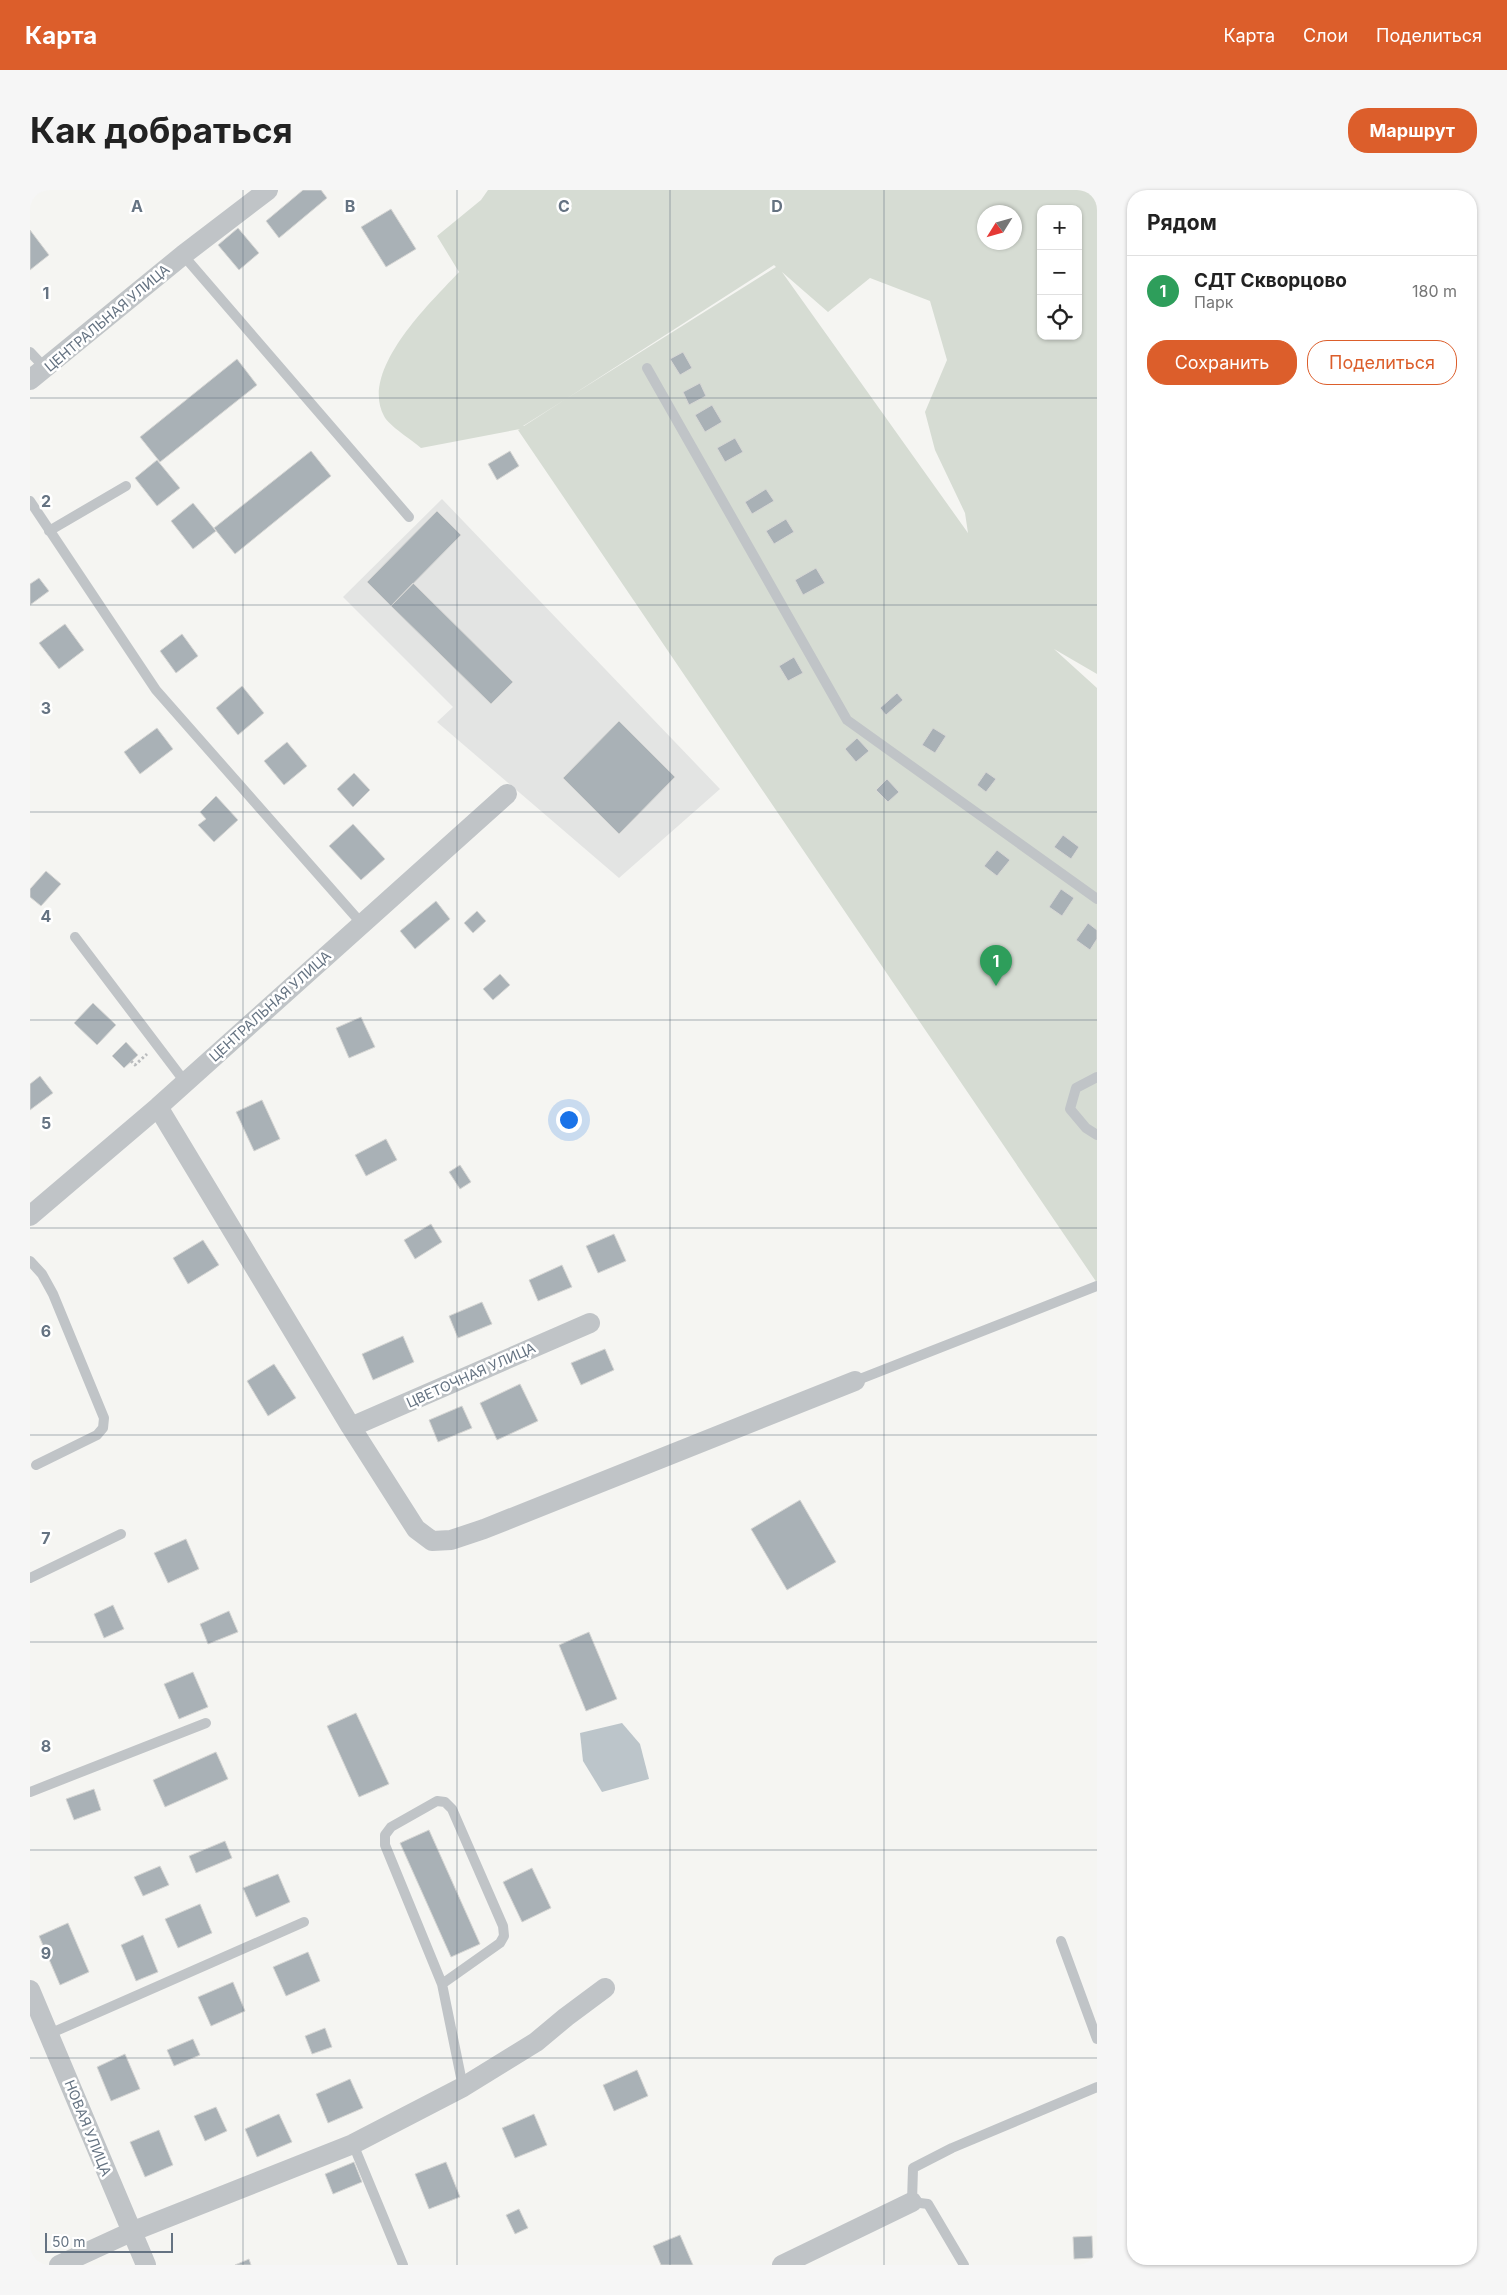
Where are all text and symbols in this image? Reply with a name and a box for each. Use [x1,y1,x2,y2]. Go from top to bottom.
text: Карта [25,21,97,50]
text: Карта [1223,25,1275,46]
text: Слои [1303,25,1348,46]
text: Поделиться [1376,25,1482,46]
button: Маршрут [1348,108,1477,153]
text: Как добраться [30,109,293,151]
text: A [131,196,143,216]
text: B [345,196,355,216]
text: C [558,196,570,216]
text: D [771,196,783,216]
north arrow [977,205,1022,250]
map controls [1037,205,1082,340]
button: + [1037,205,1082,250]
text: Рядом [1147,210,1217,235]
button: − [1037,250,1082,295]
street label: ЦЕНТРАЛЬНАЯ УЛИЦА [41,260,173,375]
text: СДТ Скворцово [1194,269,1347,292]
text: 1 [1160,281,1166,301]
text: 180 m [1412,281,1457,301]
text: 1 [43,283,49,303]
text: Парк [1194,292,1233,312]
button: locate [1037,295,1082,340]
button: Сохранить [1147,340,1297,385]
button: Поделиться [1307,340,1457,385]
text: 2 [41,491,51,511]
text: 3 [41,698,51,718]
text: 4 [41,906,52,926]
pin: 1 [980,945,1012,986]
street label: ЦЕНТРАЛЬНАЯ УЛИЦА [205,946,334,1065]
your location [556,1107,582,1133]
text: 5 [41,1113,51,1133]
text: 6 [41,1321,51,1341]
street label: ЦВЕТОЧНАЯ УЛИЦА [404,1338,538,1411]
text: 7 [41,1528,51,1548]
text: 8 [41,1736,51,1756]
text: 9 [41,1943,51,1963]
street label: НОВАЯ УЛИЦА [61,2077,116,2179]
scale bar [45,2230,172,2253]
text: 50 m [52,2233,86,2250]

